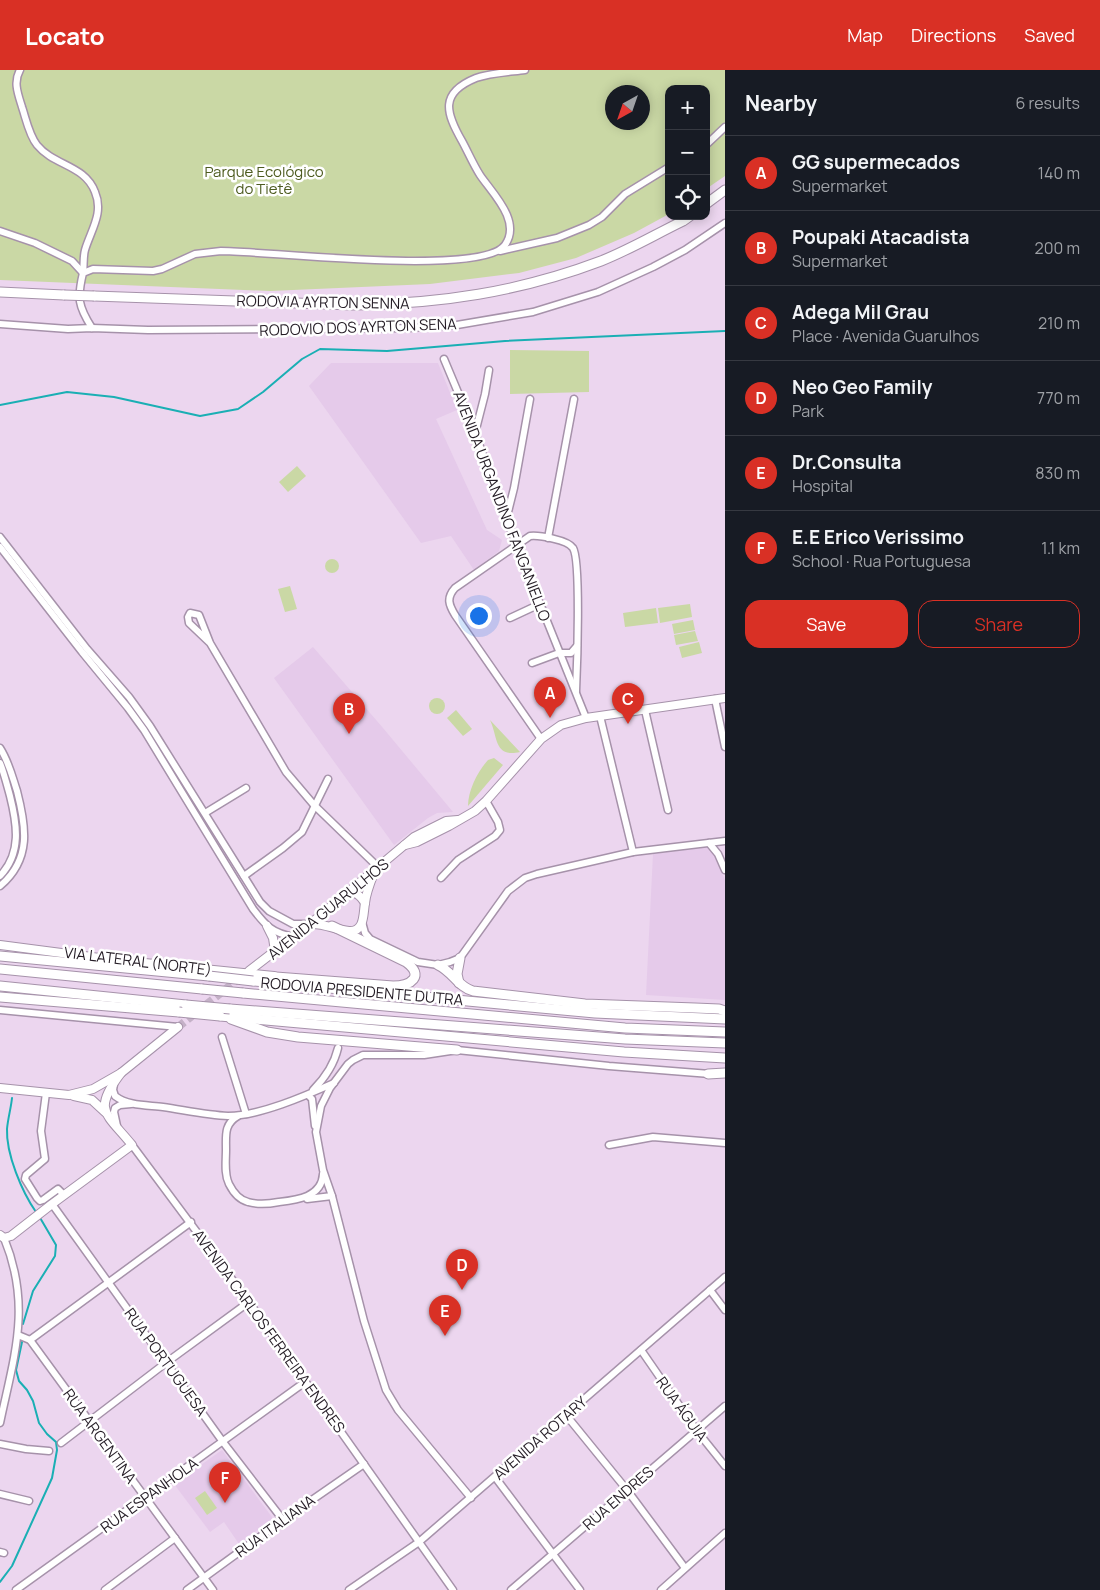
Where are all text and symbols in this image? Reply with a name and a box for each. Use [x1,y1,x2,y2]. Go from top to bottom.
text: Locato [25,19,105,52]
text: Map [847,23,883,47]
text: Directions [911,23,996,47]
text: Saved [1024,23,1075,47]
north arrow [605,85,650,130]
map controls [665,85,710,220]
button: + [665,85,710,130]
text: Nearby [745,89,817,117]
text: 6 results [1015,92,1080,114]
button: − [665,130,710,175]
text: GG supermecados [792,149,960,175]
park label: Parque Ecológico do Tietê [204,161,324,199]
text: A [756,162,766,184]
text: 140 m [1038,162,1080,184]
button: locate [665,175,710,220]
text: Supermarket [792,175,888,197]
text: Poupaki Atacadista [792,224,969,250]
text: B [756,237,766,259]
text: 200 m [1035,237,1080,259]
text: Supermarket [792,250,888,272]
street label: RODOVIA AYRTON SENNA [236,290,410,314]
text: Adega Mil Grau [792,299,929,325]
text: C [755,312,767,334]
text: 210 m [1038,312,1080,334]
street label: RODOVIO DOS AYRTON SENA [259,313,457,341]
text: Place · Avenida Guarulhos [792,325,979,347]
text: Neo Geo Family [792,374,932,400]
text: D [755,387,767,409]
text: 770 m [1037,387,1080,409]
street label: AVENIDA URGANDINO FANGANIELLO [448,388,556,624]
text: Park [792,400,824,422]
text: Dr.Consulta [792,449,901,475]
text: E [756,462,766,484]
text: 830 m [1035,462,1080,484]
text: Hospital [792,475,853,497]
text: E.E Erico Verissimo [792,524,964,550]
text: F [757,537,765,559]
text: 1.1 km [1041,537,1080,559]
text: School · Rua Portuguesa [792,550,971,572]
button: Save [745,600,908,648]
button: Share [918,600,1080,648]
your location [466,603,492,629]
pin: A [534,677,566,718]
pin: C [612,683,644,724]
pin: B [333,693,365,734]
street label: AVENIDA GUARULHOS [263,854,393,964]
street label: VIA LATERAL (NORTE) [63,942,213,980]
street label: RODOVIA PRESIDENTE DUTRA [260,972,465,1010]
street label: AVENIDA CARLOS FERREIRA ENDRES [188,1225,350,1437]
pin: D [446,1249,478,1290]
pin: E [429,1295,461,1336]
street label: RUA PORTUGUESA [120,1304,213,1421]
street label: RUA ÁGUIA [651,1372,713,1446]
street label: RUA ARGENTINA [58,1384,142,1488]
street label: AVENIDA ROTARY [489,1391,592,1485]
street label: RUA ESPANHOLA [96,1452,202,1538]
street label: RUA ENDRES [578,1461,658,1535]
pin: F [209,1462,241,1503]
street label: RUA ITALIANA [231,1490,320,1562]

